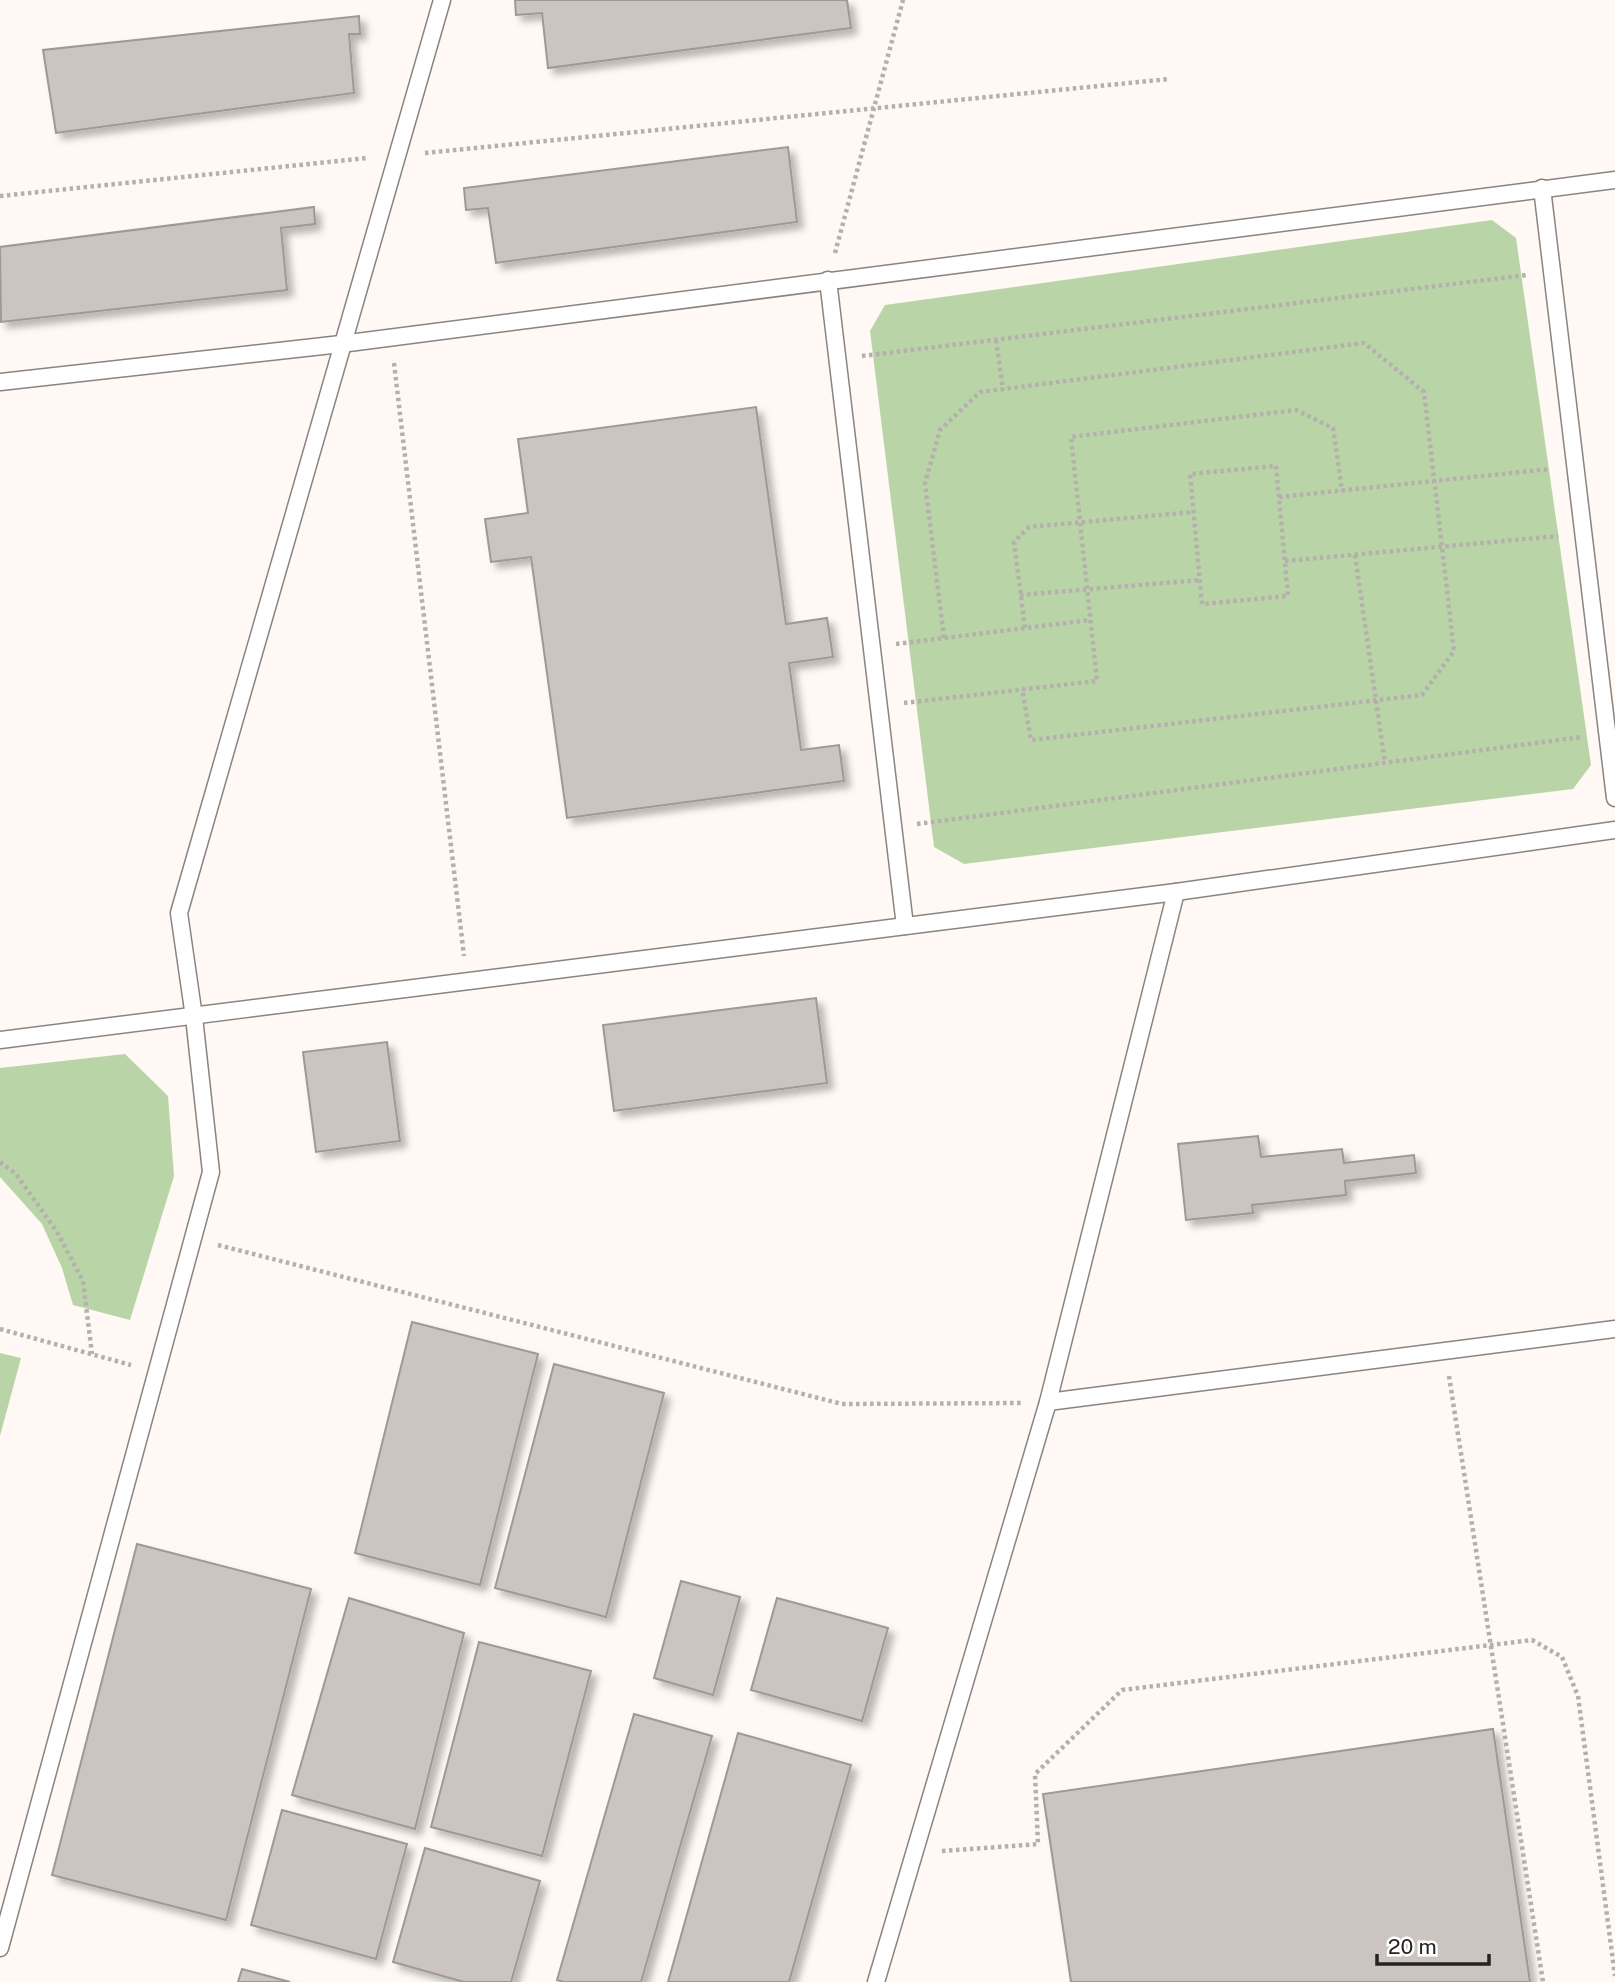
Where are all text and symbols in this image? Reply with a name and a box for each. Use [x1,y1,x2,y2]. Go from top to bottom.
scale bar [1377,1923,1489,1967]
text: 20 m [1388,1934,1437,1959]

